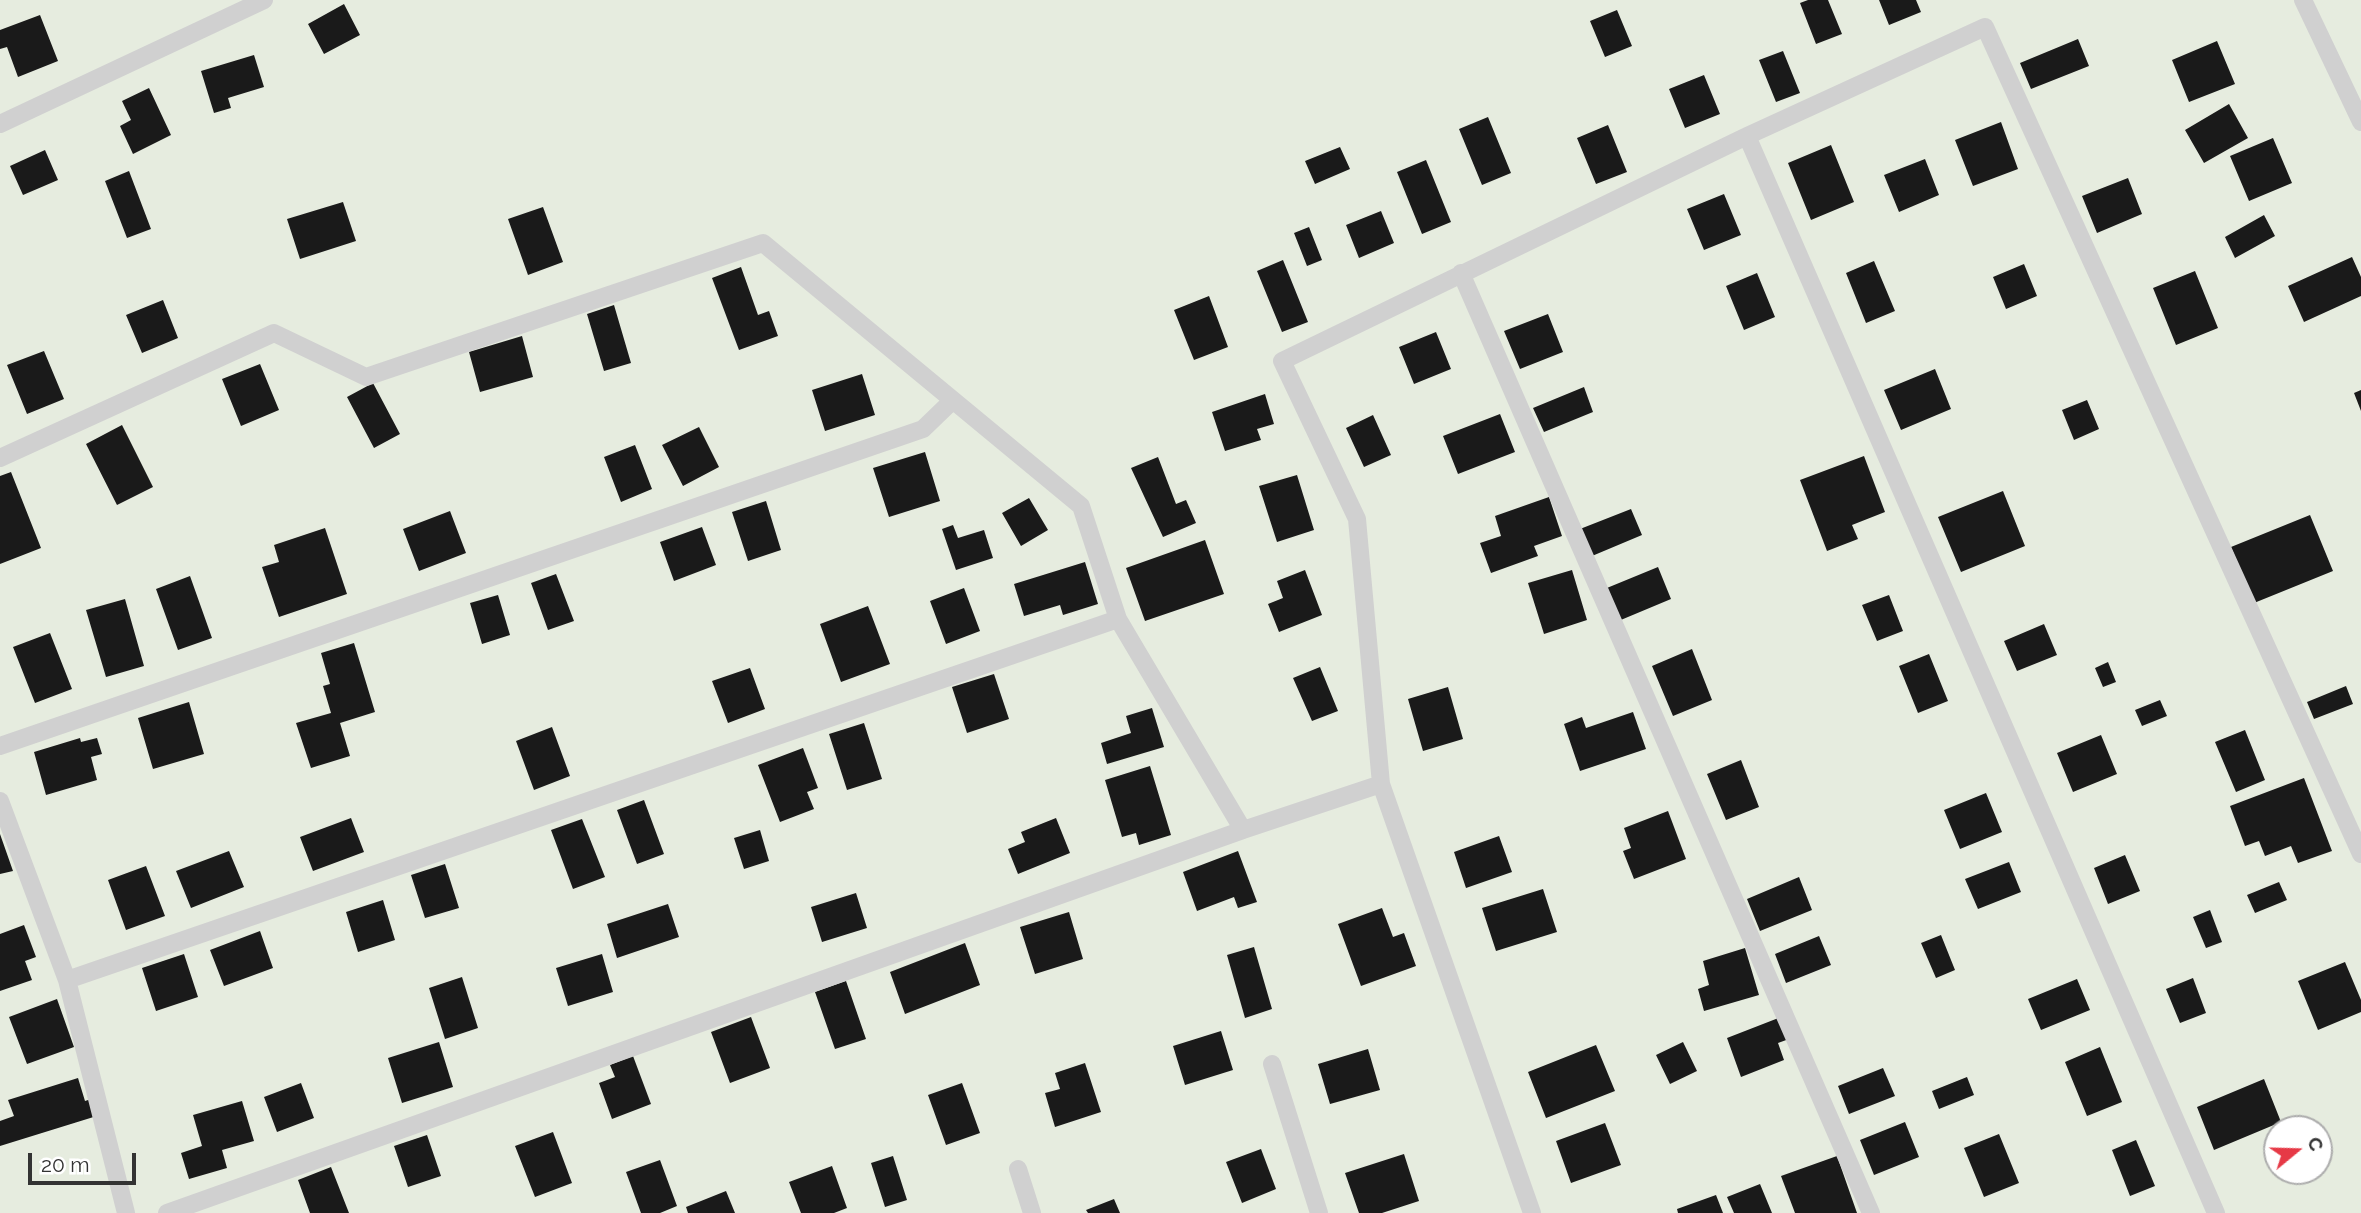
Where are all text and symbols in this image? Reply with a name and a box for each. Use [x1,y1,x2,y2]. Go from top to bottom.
north arrow [2263,1115,2333,1185]
text: С [2303,1134,2328,1154]
scale bar [32,1140,140,1184]
text: 20 m [41,1152,89,1177]

